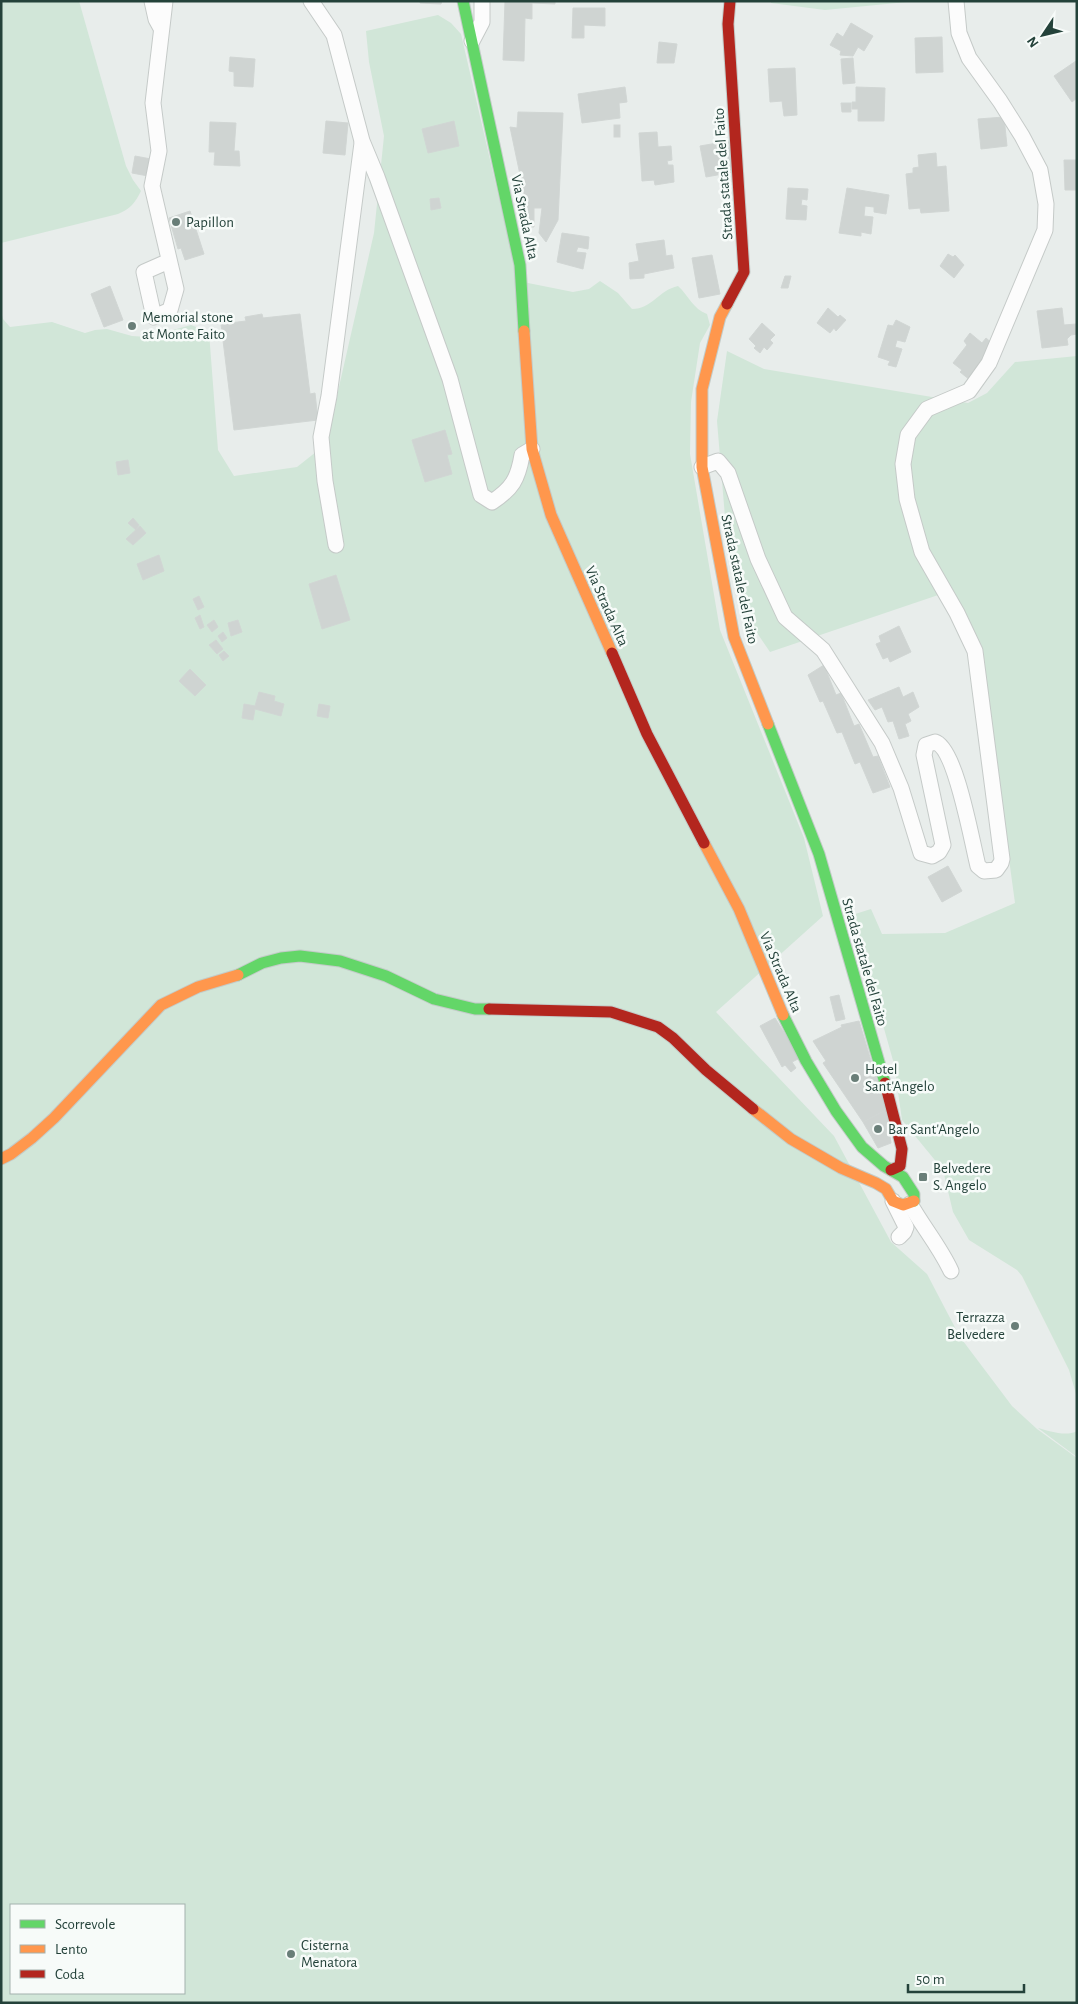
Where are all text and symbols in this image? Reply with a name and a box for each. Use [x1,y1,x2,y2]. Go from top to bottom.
north arrow [1018,10,1068,60]
text: N [1025,34,1042,50]
street label: Strada statale del Faito [711,108,736,240]
street label: Via Strada Alta [508,173,541,261]
place label: Papillon [186,215,234,230]
marker: Papillon [170,216,182,228]
place label: Memorial stone at Monte Faito [142,310,233,342]
marker: Memorial stone at Monte Faito [126,320,138,332]
street label: Strada statale del Faito [718,513,761,645]
street label: Via Strada Alta [582,564,631,649]
street label: Strada statale del Faito [839,897,890,1028]
street label: Via Strada Alta [757,930,804,1015]
place label: Hotel Sant'Angelo [865,1062,935,1094]
marker: Hotel Sant'Angelo [849,1072,861,1084]
place label: Bar Sant'Angelo [888,1122,980,1137]
marker: Bar Sant'Angelo [872,1123,884,1135]
place label: Belvedere S. Angelo [933,1161,991,1193]
marker: Belvedere S. Angelo [917,1171,929,1183]
place label: Terrazza Belvedere [947,1310,1005,1342]
marker: Terrazza Belvedere [1009,1320,1021,1332]
legend [10,1904,185,1994]
text: Scorrevole [55,1917,116,1932]
place label: Cisterna Menatora [301,1938,358,1970]
text: Lento [55,1942,88,1957]
marker: Cisterna Menatora [285,1948,297,1960]
scale bar [908,1962,1024,1994]
text: Coda [55,1967,85,1982]
text: 50 m [916,1972,945,1987]

